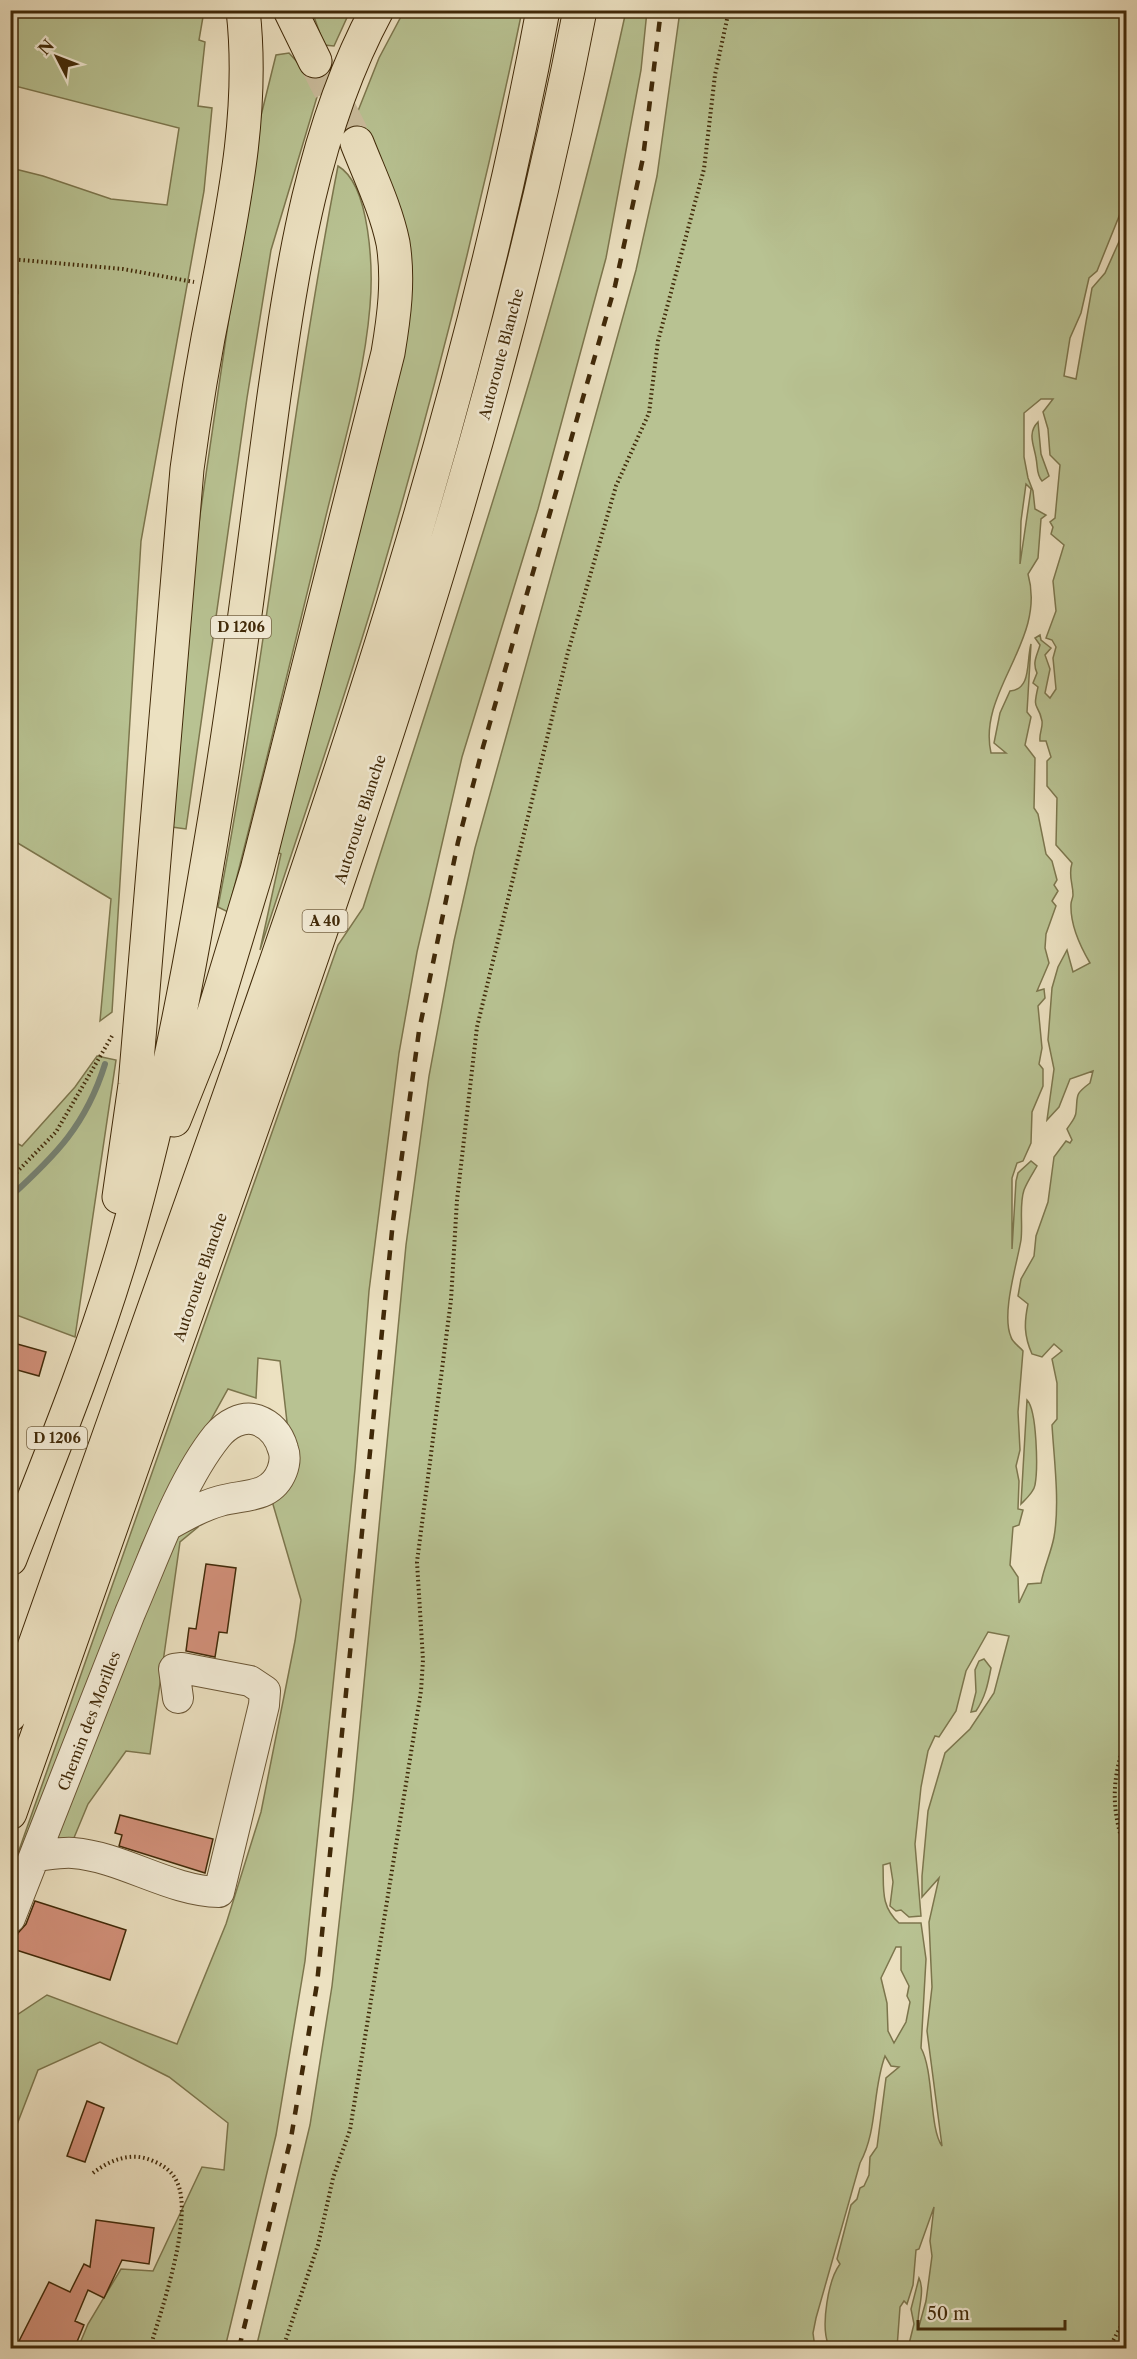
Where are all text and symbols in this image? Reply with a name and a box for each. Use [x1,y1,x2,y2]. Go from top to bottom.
north arrow [27,27,87,87]
text: N [34,35,58,59]
street label: Autoroute Blanche [474,286,528,422]
road number: D 1206 [211,616,271,638]
street label: Autoroute Blanche [330,752,390,887]
road number: A 40 [302,910,348,932]
street label: Autoroute Blanche [169,1210,231,1345]
road number: D 1206 [27,1427,87,1449]
street label: Chemin des Morilles [54,1648,124,1794]
scale bar [918,2293,1065,2331]
text: 50 m [927,2303,970,2325]

